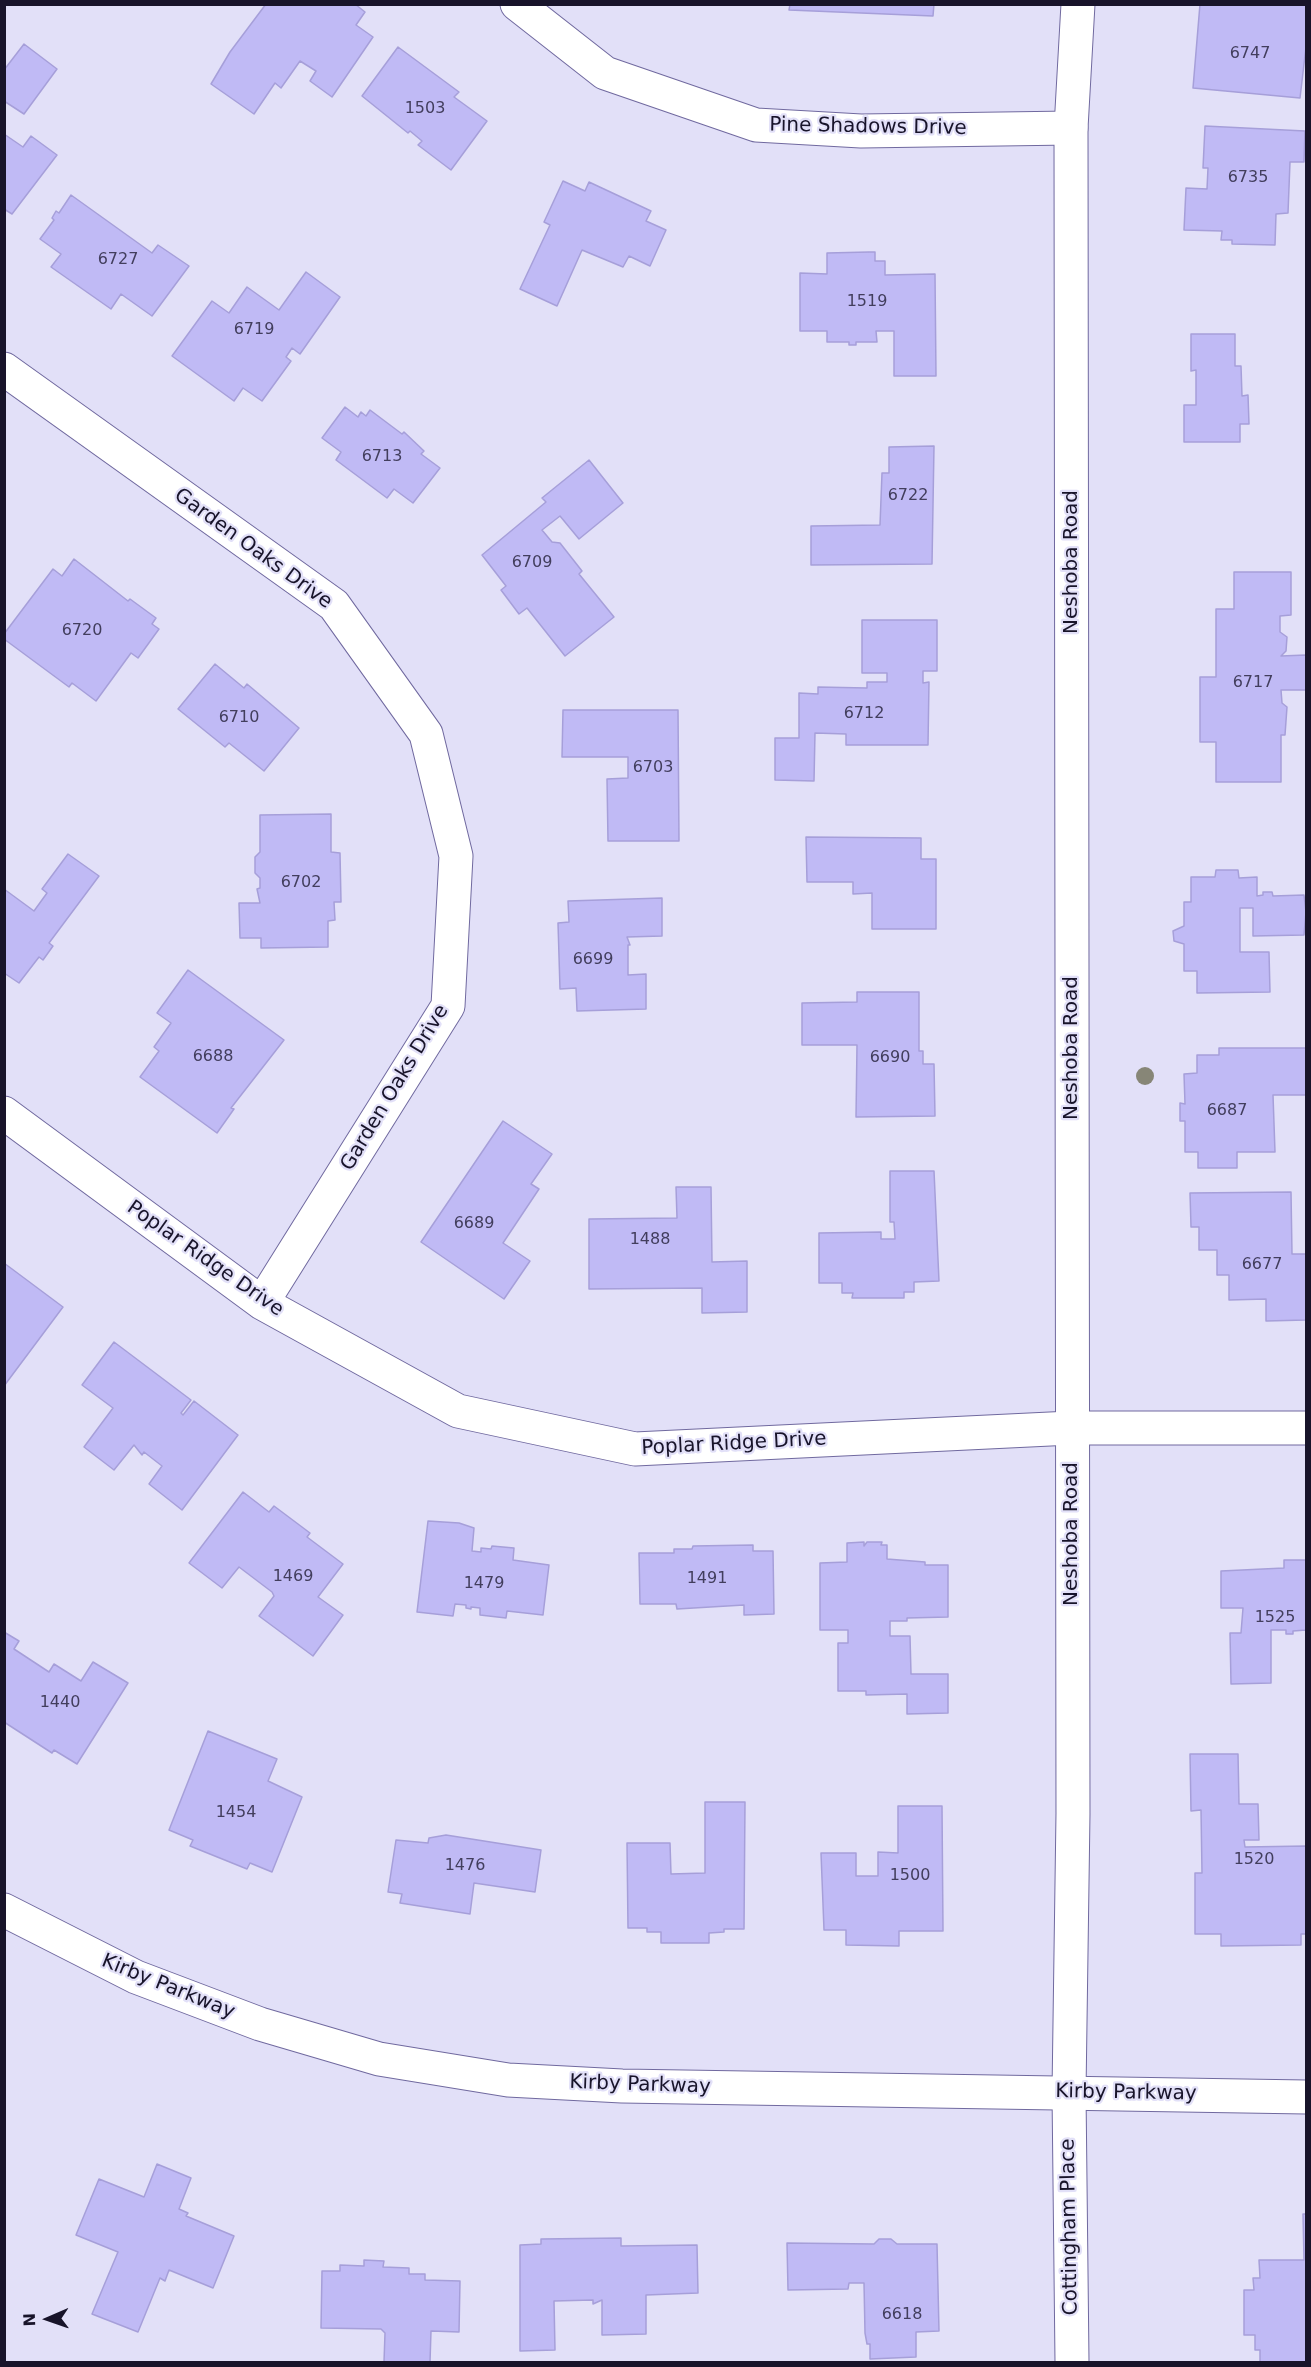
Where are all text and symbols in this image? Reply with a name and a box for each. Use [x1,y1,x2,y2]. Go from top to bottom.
house number: 6747 [1230,44,1270,64]
house number: 1503 [405,99,445,119]
street label: Pine Shadows Drive [769,113,967,141]
house number: 6735 [1228,168,1268,188]
house number: 6727 [98,250,138,270]
house number: 1519 [847,292,887,312]
house number: 6719 [234,320,274,340]
house number: 6713 [362,447,402,467]
street label: Garden Oaks Drive [169,484,337,614]
house number: 6722 [888,486,928,506]
street label: Neshoba Road [1060,490,1084,634]
house number: 6709 [512,553,552,573]
house number: 6720 [62,621,102,641]
house number: 6717 [1233,673,1273,693]
house number: 6712 [844,704,884,724]
house number: 6710 [219,708,259,728]
house number: 6703 [633,758,673,778]
house number: 6702 [281,873,321,893]
house number: 6699 [573,950,613,970]
street label: Neshoba Road [1060,976,1084,1120]
street label: Garden Oaks Drive [336,1001,454,1175]
house number: 6688 [193,1047,233,1067]
house number: 6690 [870,1048,910,1068]
house number: 6687 [1207,1101,1247,1121]
street label: Poplar Ridge Drive [122,1196,288,1322]
house number: 6689 [454,1214,494,1234]
house number: 1488 [630,1230,670,1250]
house number: 6677 [1242,1255,1282,1275]
street label: Poplar Ridge Drive [641,1427,827,1461]
street label: Neshoba Road [1060,1462,1084,1606]
house number: 1469 [273,1567,313,1587]
house number: 1491 [687,1569,727,1589]
house number: 1479 [464,1574,504,1594]
house number: 1525 [1255,1608,1295,1628]
house number: 1440 [40,1693,80,1713]
house number: 1454 [216,1803,256,1823]
house number: 1520 [1234,1850,1274,1870]
house number: 1476 [445,1856,485,1876]
house number: 1500 [890,1866,930,1886]
street label: Kirby Parkway [98,1949,238,2025]
street label: Kirby Parkway [569,2071,711,2099]
street label: Kirby Parkway [1055,2080,1197,2106]
street label: Cottingham Place [1056,2138,1084,2316]
north arrow [18,2289,78,2349]
house number: 6618 [882,2305,922,2325]
text: N [20,2313,39,2327]

